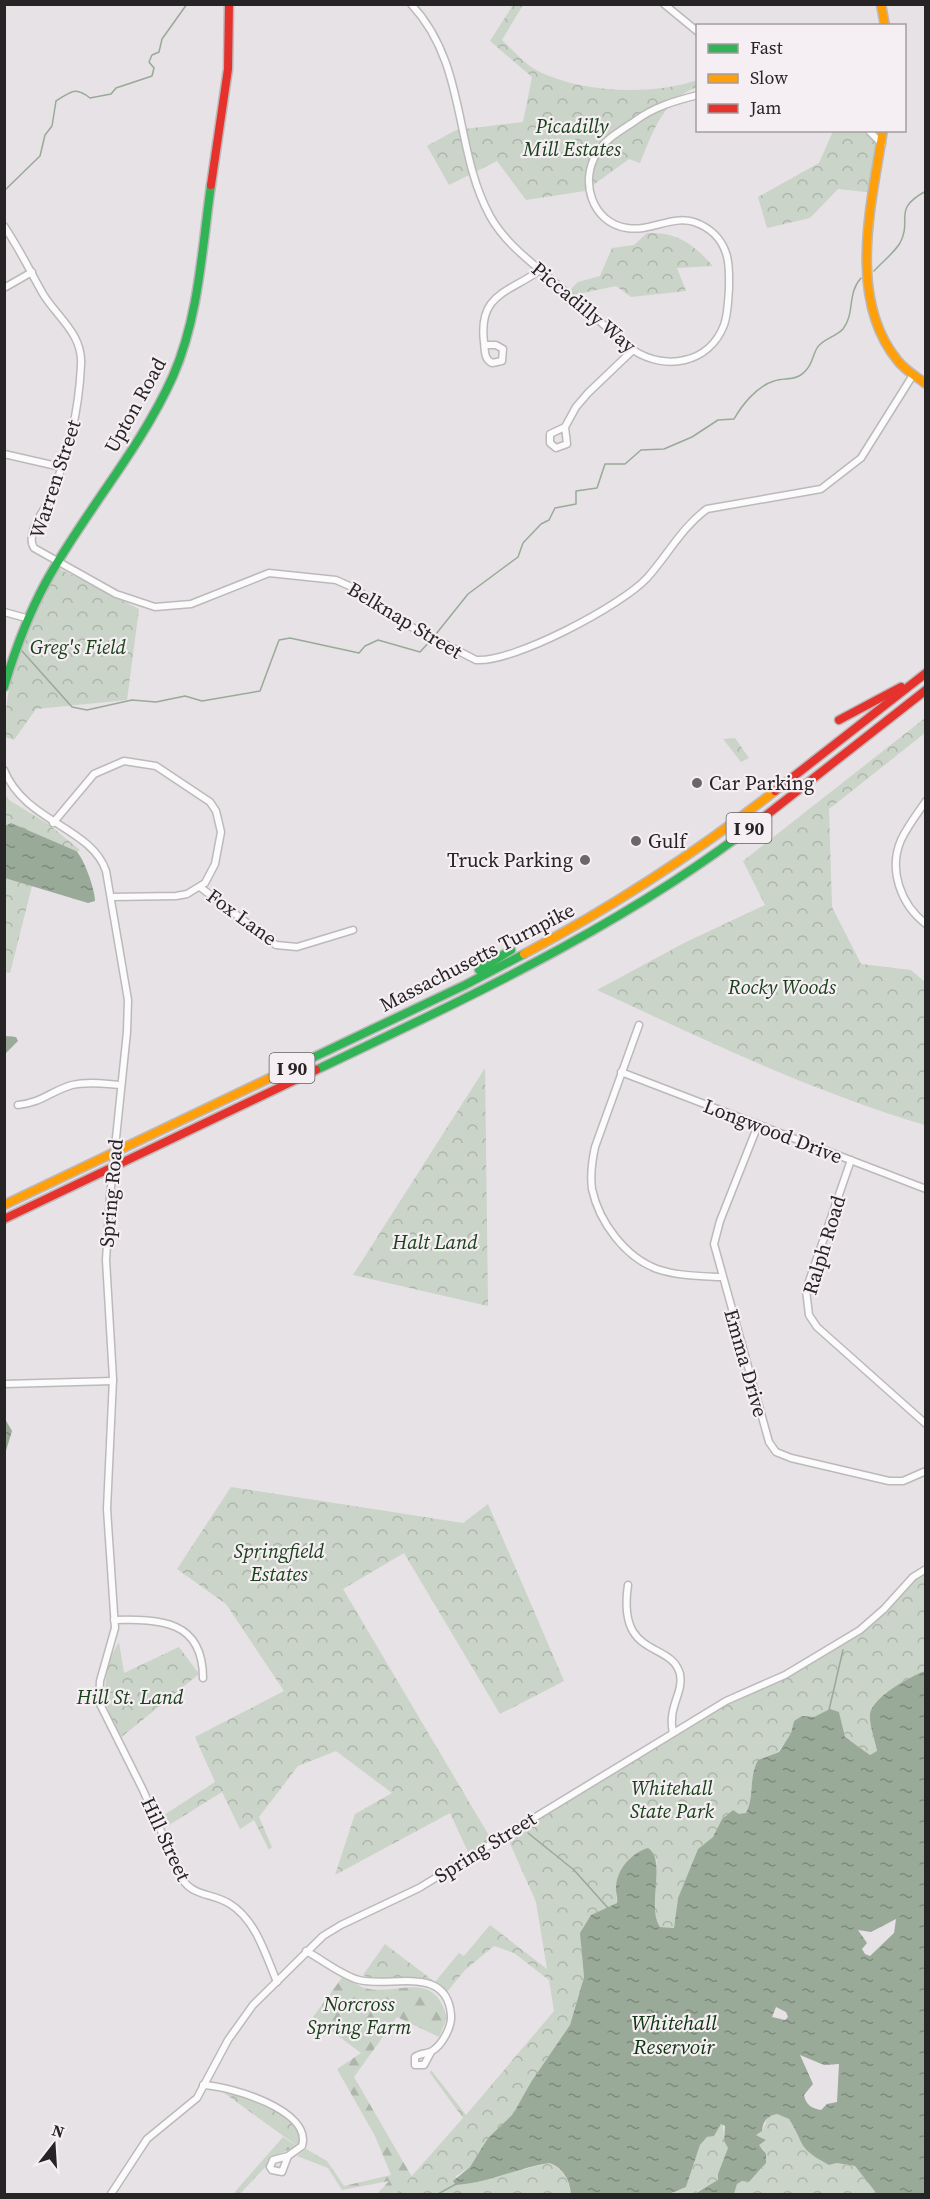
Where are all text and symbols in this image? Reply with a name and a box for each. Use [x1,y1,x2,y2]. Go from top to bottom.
legend [696,24,906,132]
text: Fast [750,35,783,60]
text: Slow [750,65,788,90]
text: Jam [749,95,782,120]
park label: Picadilly Mill Estates [522,112,622,163]
street label: Piccadilly Way [526,255,643,360]
street label: Upton Road [97,352,173,458]
street label: Warren Street [23,416,88,542]
street label: Belknap Street [342,575,468,666]
park label: Greg's Field [30,633,127,661]
place label: Car Parking [709,769,814,797]
marker: Car Parking [690,776,704,790]
road number: I 90 [726,813,771,843]
place label: Gulf [648,827,688,855]
marker: Gulf [629,834,643,848]
place label: Truck Parking [447,846,573,874]
marker: Truck Parking [578,853,592,867]
street label: Fox Lane [201,882,283,952]
street label: Massachusetts Turnpike [375,896,579,1018]
park label: Rocky Woods [727,973,837,1001]
road number: I 90 [270,1053,314,1083]
street label: Longwood Drive [700,1092,846,1170]
street label: Spring Road [92,1137,130,1248]
street label: Ralph Road [796,1191,853,1298]
park label: Halt Land [391,1228,478,1256]
street label: Emma Drive [717,1306,775,1420]
park label: Springfield Estates [234,1537,325,1588]
park label: Hill St. Land [75,1683,184,1711]
park label: Whitehall State Park [630,1774,715,1825]
street label: Hill Street [134,1792,198,1886]
street label: Spring Street [429,1804,542,1889]
park label: Norcross Spring Farm [307,1990,412,2041]
water label: Whitehall Reservoir [631,2008,717,2061]
north arrow [24,2115,84,2175]
text: N [50,2118,68,2143]

